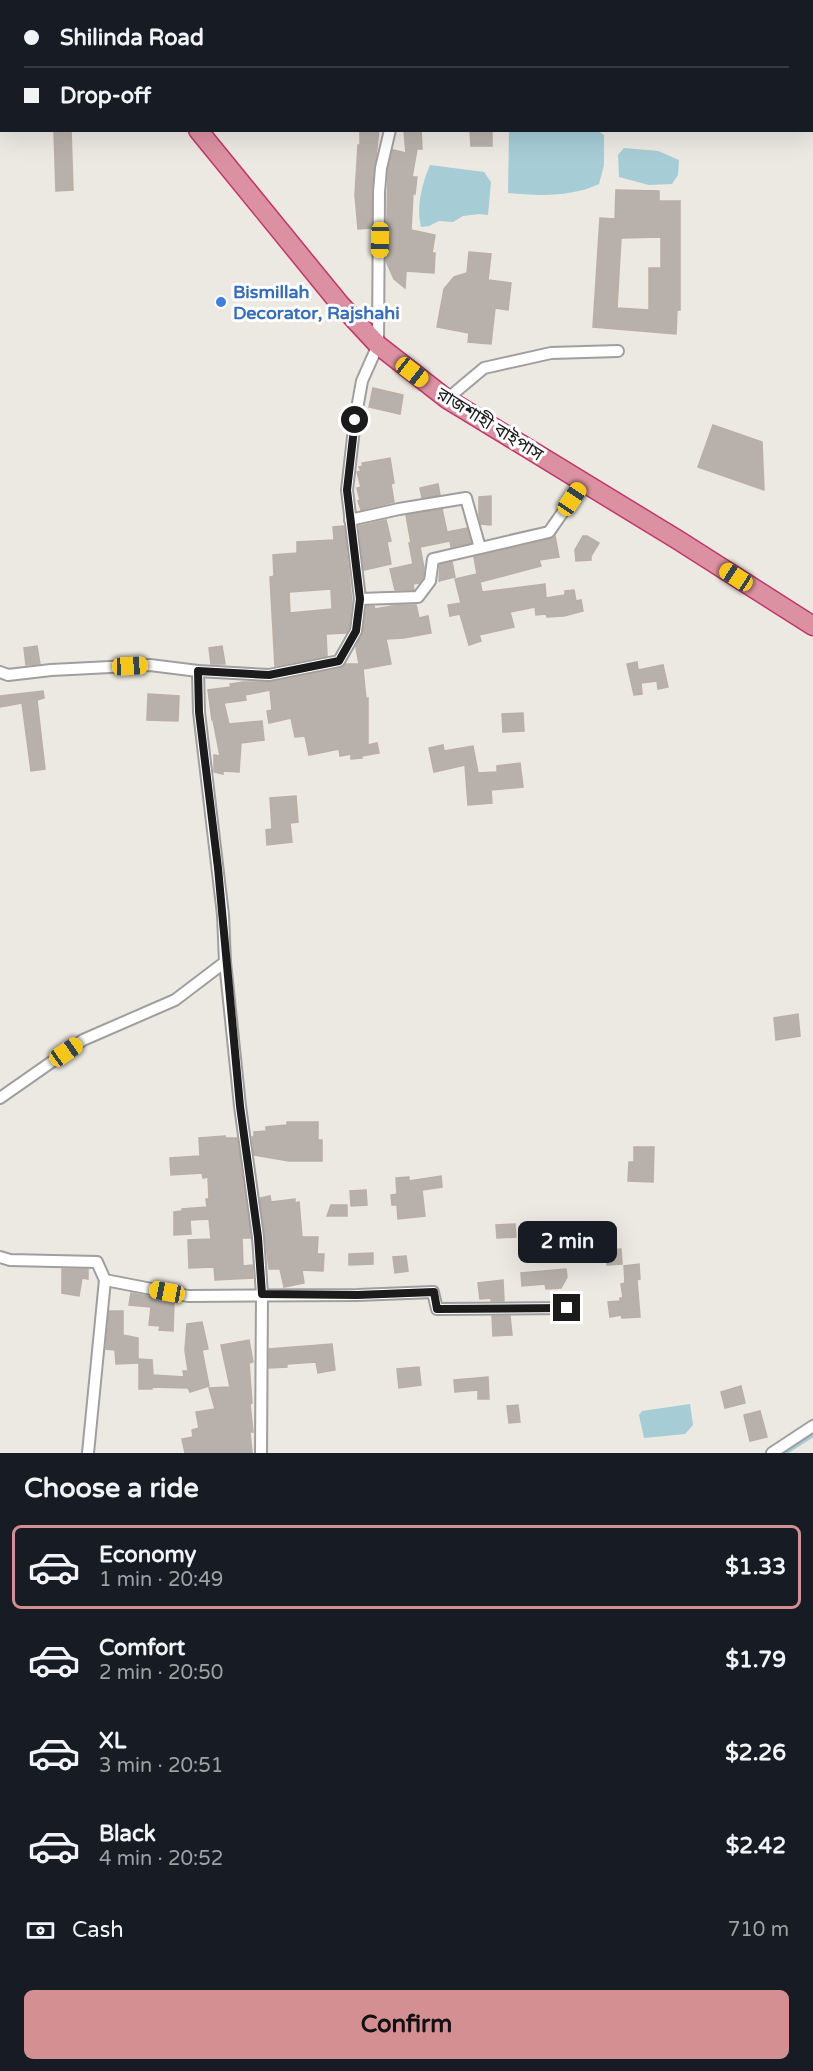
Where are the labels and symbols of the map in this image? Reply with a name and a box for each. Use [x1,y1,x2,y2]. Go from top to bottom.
car [371,222,389,258]
place label: Bismillah Decorator, Rajshahi [233,281,400,324]
marker: Bismillah Decorator, Rajshahi [214,295,228,309]
car [392,354,432,390]
street label: রাজশাহী বাইপাস [432,382,548,466]
route start [341,406,368,433]
car [554,479,590,519]
car [716,560,756,594]
car [112,656,148,676]
car [46,1034,86,1070]
callout: 2 min [518,1221,616,1263]
car [148,1280,186,1304]
route end [553,1294,580,1321]

